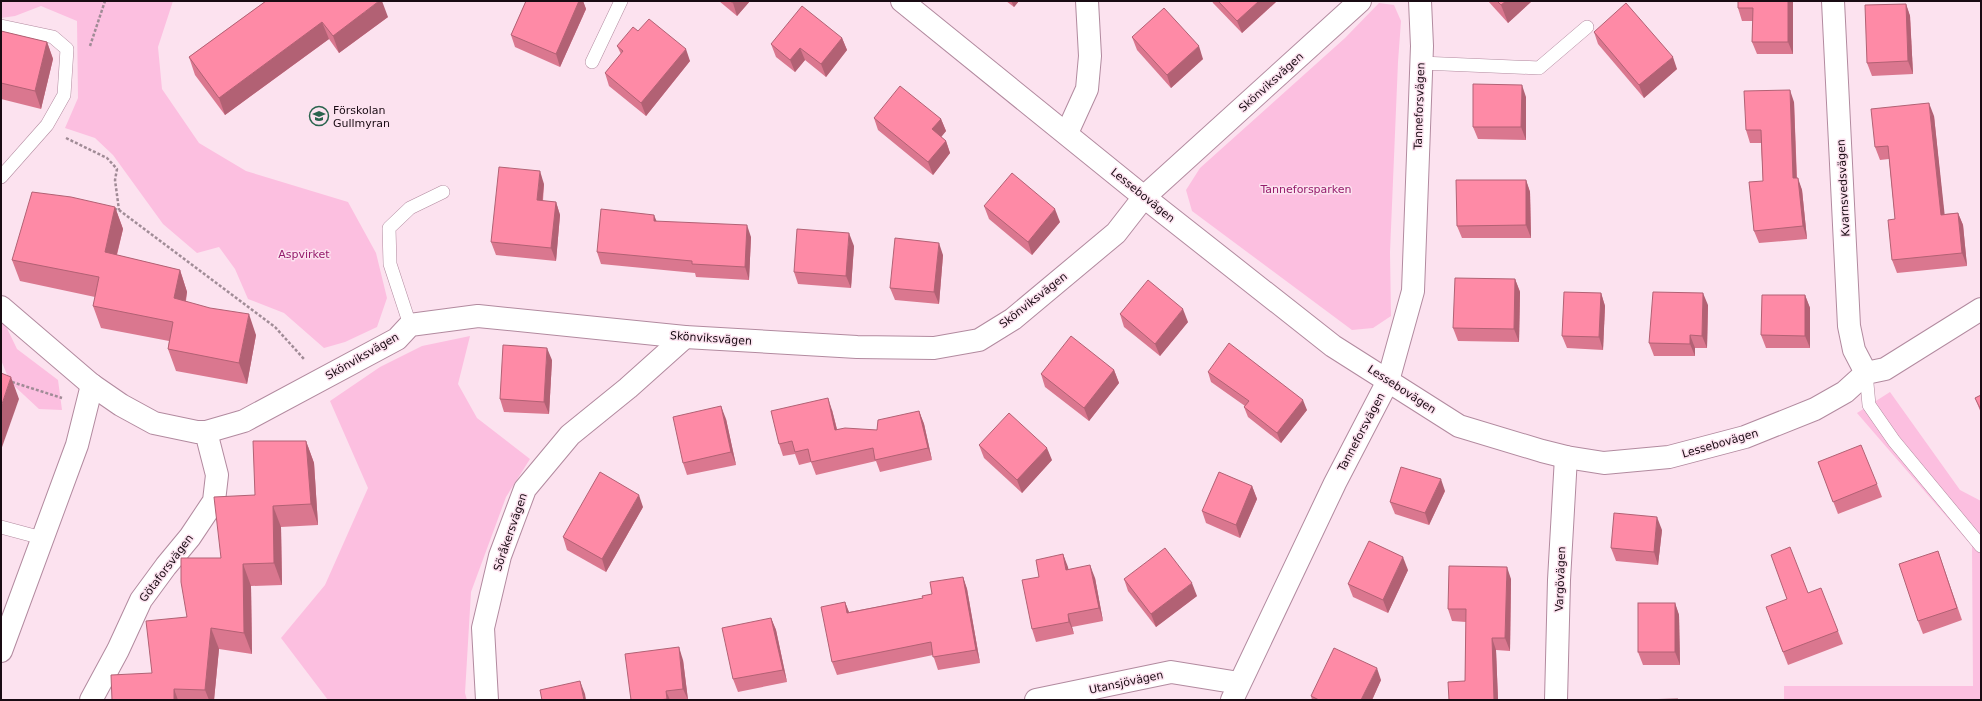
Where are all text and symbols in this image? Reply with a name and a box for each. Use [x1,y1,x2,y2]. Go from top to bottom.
street label: Skönviksvägen [1236,50,1306,115]
street label: Tanneforsvägen [1411,62,1428,151]
place label: Förskolan Gullmyran [333,104,390,130]
school or university icon: Förskolan Gullmyran [308,105,330,127]
street label: Kvarnsvedsvägen [1834,139,1853,237]
street label: Lessebovägen [1108,166,1177,225]
park label: Tanneforsparken [1259,183,1352,196]
park label: Aspvirket [278,248,330,261]
street label: Skönviksvägen [997,270,1070,331]
street label: Skönviksvägen [669,329,752,348]
street label: Skönviksvägen [323,330,401,383]
street label: Lessebovägen [1365,363,1438,416]
street label: Tanneforsvägen [1335,391,1388,475]
street label: Lessebovägen [1681,426,1760,461]
street label: Söråkersvägen [491,491,530,573]
street label: Götaforsvägen [137,532,196,605]
street label: Vargövägen [1553,546,1568,612]
street label: Utansjövägen [1088,668,1164,697]

